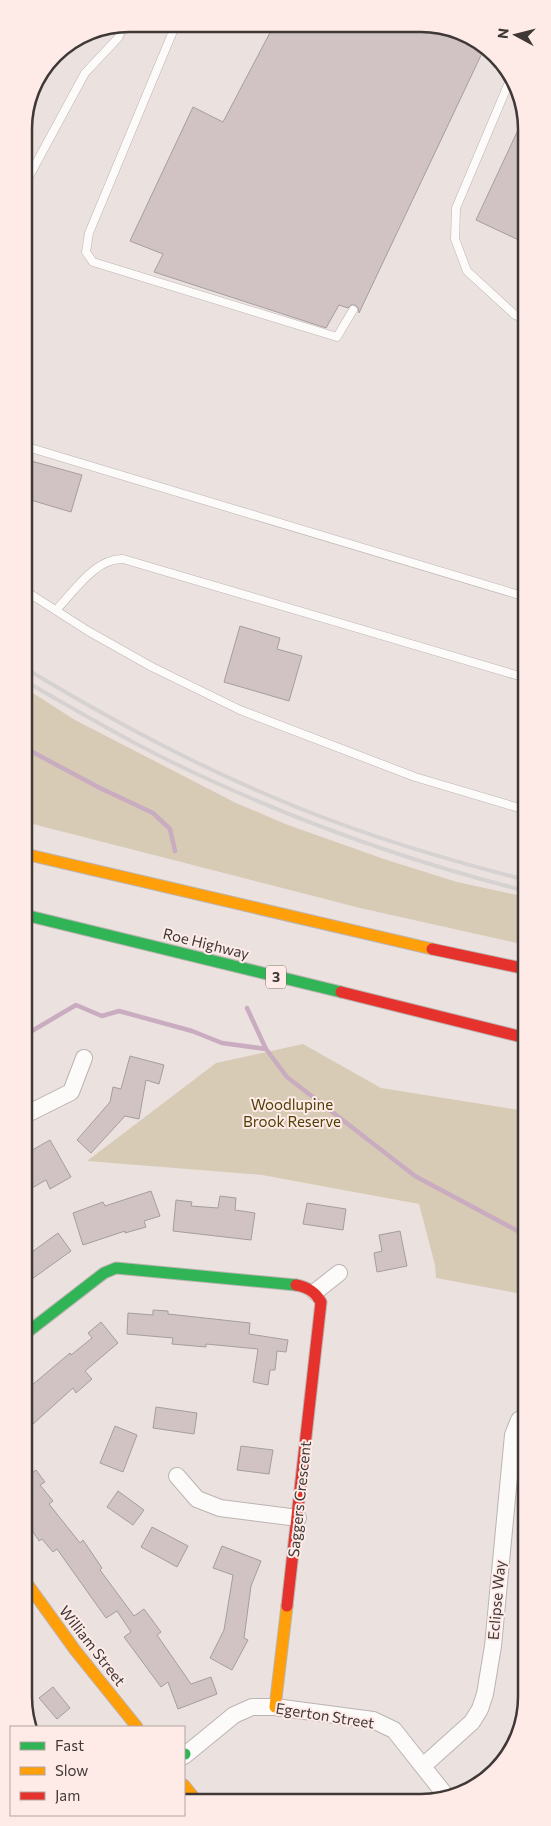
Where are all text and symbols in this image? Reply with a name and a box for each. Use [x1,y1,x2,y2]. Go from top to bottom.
north arrow [491,10,541,60]
text: N [494,27,512,40]
street label: Roe Highway [161,924,251,962]
road number: 3 [266,966,286,989]
park label: Woodlupine Brook Reserve [243,1095,341,1130]
street label: Saggers Crescent [284,1440,314,1558]
street label: Eclipse Way [484,1559,508,1641]
street label: William Street [56,1602,130,1689]
street label: Egerton Street [275,1698,376,1732]
legend [10,1726,185,1816]
text: Fast [55,1736,84,1754]
text: Slow [55,1761,88,1779]
text: Jam [55,1786,80,1804]

